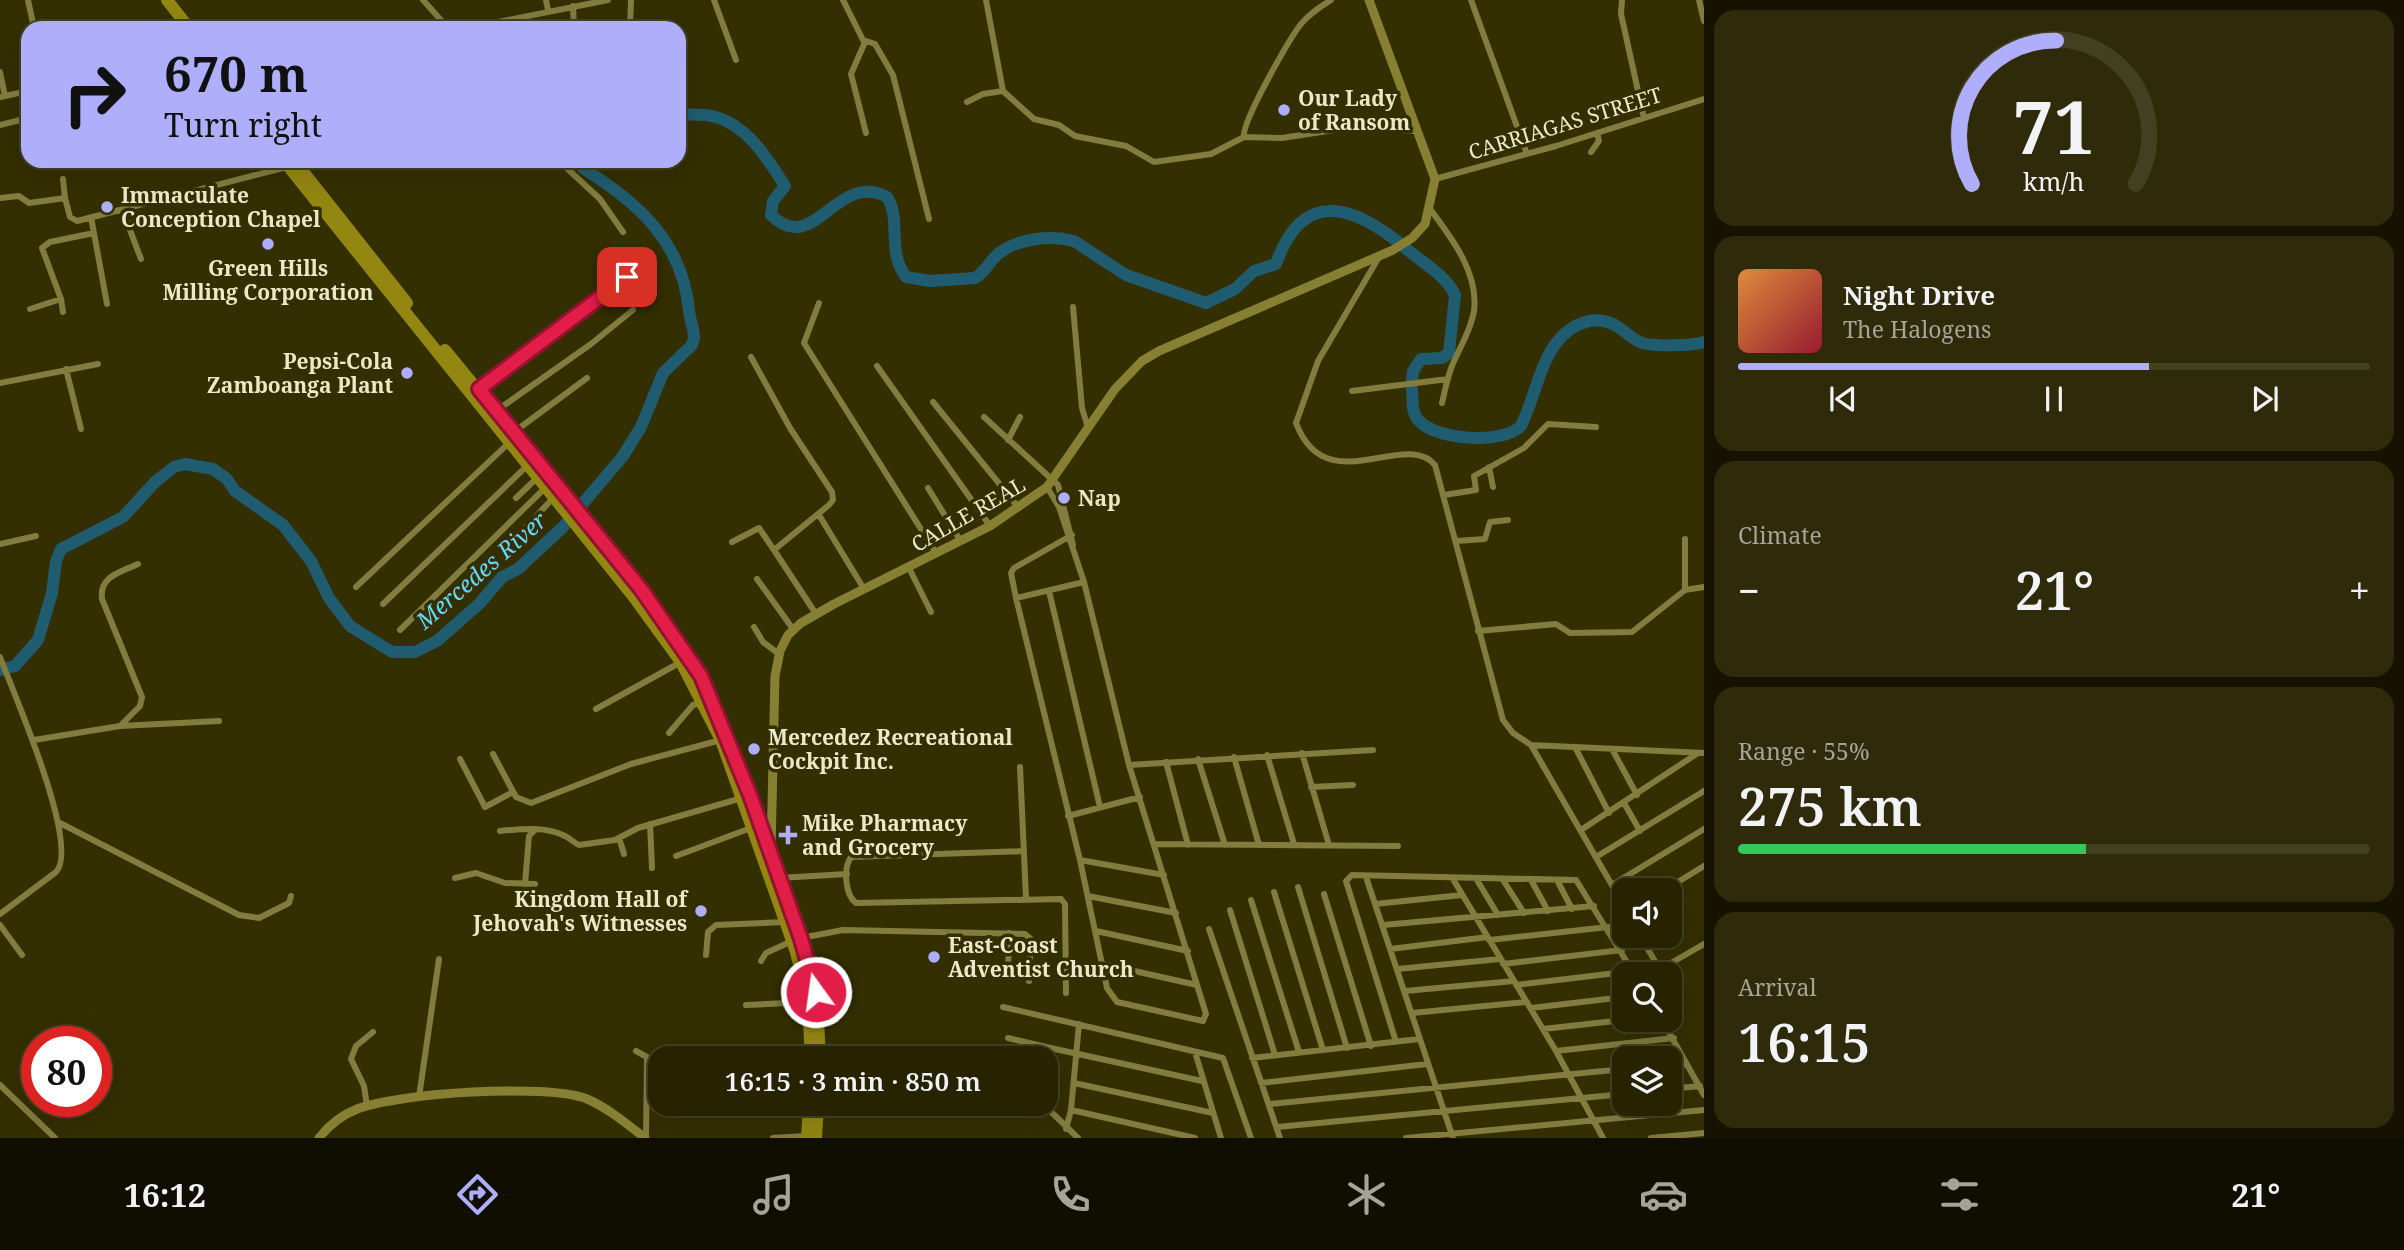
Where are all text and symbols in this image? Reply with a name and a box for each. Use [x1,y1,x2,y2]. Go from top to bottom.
text: 670 m [164,40,308,106]
icon: right [49,49,140,140]
text: 71 [2013,76,2095,175]
street label: CARRIAGAS STREET [1465,80,1665,166]
place label: Our Lady of Ransom [1298,84,1410,136]
marker: Our Lady of Ransom [1276,102,1292,118]
text: Turn right [164,103,322,146]
text: km/h [2023,164,2085,198]
place label: Immaculate Conception Chapel [121,181,321,233]
marker: Immaculate Conception Chapel [99,199,115,215]
marker: Green Hills Milling Corporation [260,236,276,252]
pin [597,247,657,307]
place label: Green Hills Milling Corporation [162,254,374,306]
icon: arrive [608,258,646,296]
text: Night Drive [1843,277,1995,313]
text: The Halogens [1843,313,1991,345]
place label: Pepsi-Cola Zamboanga Plant [207,347,393,399]
marker: Pepsi-Cola Zamboanga Plant [399,365,415,381]
icon: previous [1824,380,1862,418]
icon: pause [2035,380,2073,418]
icon: next [2246,380,2284,418]
street label: CALLE REAL [906,470,1030,558]
place label: Nap [1078,484,1121,512]
marker: Nap [1056,490,1072,506]
water label: Mercedes River [408,504,553,636]
text: Climate [1738,519,1822,551]
text: 21° [2015,554,2094,625]
text: − [1738,564,1760,616]
text: + [2349,564,2370,616]
place label: Mercedez Recreational Cockpit Inc. [768,723,1013,775]
text: Range · 55% [1738,735,1870,767]
marker: Mercedez Recreational Cockpit Inc. [746,741,762,757]
text: 275 km [1738,770,1922,841]
place label: Mike Pharmacy and Grocery [802,809,968,861]
marker: Mike Pharmacy and Grocery [780,827,796,843]
map controls [1612,878,1682,1116]
button: sound [1612,878,1682,948]
place label: Kingdom Hall of Jehovah's Witnesses [472,885,689,937]
marker: Kingdom Hall of Jehovah's Witnesses [693,903,709,919]
place label: East-Coast Adventist Church [948,931,1134,983]
marker: East-Coast Adventist Church [926,949,942,965]
position arrow [779,955,853,1029]
button: search [1612,962,1682,1032]
text: Arrival [1738,971,1817,1003]
text: 16:15 [1738,1006,1871,1077]
speed limit sign: 80 [21,1026,112,1117]
button: layers [1612,1046,1682,1116]
text: 16:15 · 3 min · 850 m [725,1063,981,1099]
icon: directions [453,1170,502,1219]
icon: music [749,1170,798,1219]
icon: phone [1046,1170,1095,1219]
icon: climate [1342,1170,1391,1219]
icon: car [1639,1170,1688,1219]
icon: filters [1935,1170,1984,1219]
text: 16:12 [124,1173,206,1216]
text: 21° [2231,1173,2280,1216]

